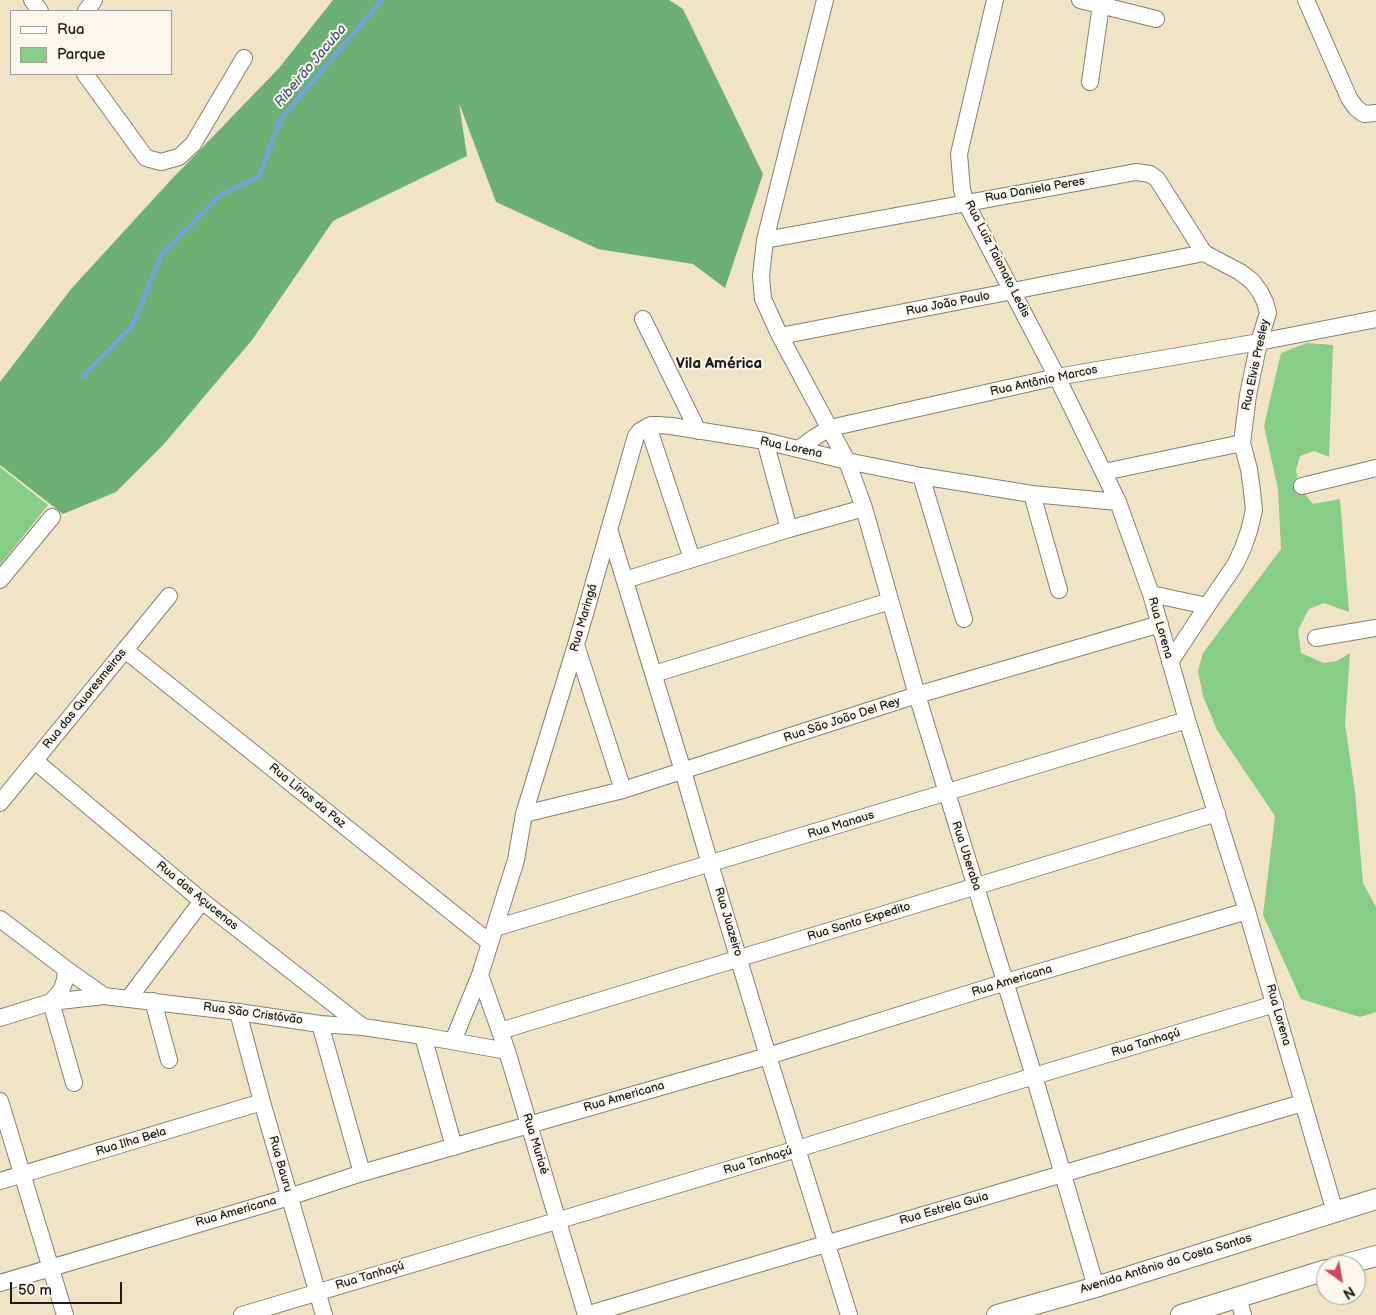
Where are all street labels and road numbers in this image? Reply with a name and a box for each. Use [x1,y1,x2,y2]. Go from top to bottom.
street label: Rua Daniela Peres [984,174,1086,206]
street label: Rua Luiz Taionato Ledis [961,198,1033,320]
street label: Rua João Paulo [905,289,991,319]
street label: Rua Elvis Presley [1239,318,1273,412]
street label: Rua Antônio Marcos [989,363,1099,399]
street label: Rua Lorena [759,434,823,462]
street label: Rua Maringá [567,582,601,654]
street label: Rua Lorena [1144,596,1176,660]
street label: Rua das Quaresmeiras [40,646,130,752]
street label: Rua São João Del Rey [782,694,902,746]
street label: Rua Lírios da Paz [266,761,348,831]
street label: Rua Manaus [806,808,876,842]
street label: Rua Uberaba [948,819,984,893]
street label: Rua das Açucenas [153,859,241,933]
street label: Rua Juazeiro [711,886,745,958]
street label: Rua Santo Expedito [806,899,912,945]
street label: Rua Americana [970,962,1054,1000]
street label: Rua Lorena [1262,983,1294,1047]
street label: Rua São Cristóvão [202,1000,304,1028]
street label: Rua Tanhaçú [1110,1026,1182,1060]
street label: Rua Americana [582,1079,666,1115]
street label: Rua Muriaé [519,1112,551,1176]
street label: Rua Ilha Bela [94,1124,168,1160]
street label: Rua Bauru [265,1134,295,1194]
street label: Rua Tanhaçú [722,1144,794,1178]
street label: Rua Estrela Guia [898,1189,990,1229]
street label: Rua Americana [194,1194,278,1230]
street label: Avenida Antônio da Costa Santos [1079,1231,1253,1297]
street label: Rua Tanhaçú [334,1259,406,1293]

